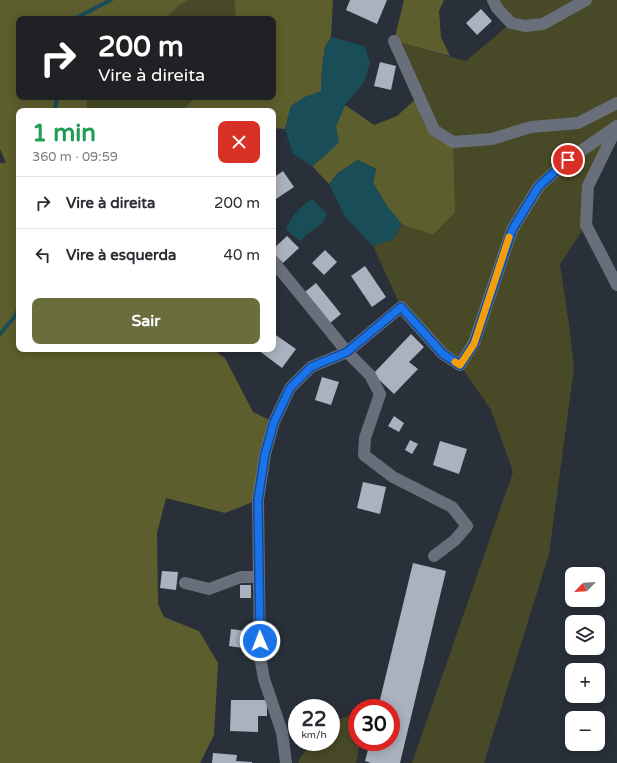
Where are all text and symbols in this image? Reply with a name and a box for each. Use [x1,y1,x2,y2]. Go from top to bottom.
text: 200 m [98,30,184,64]
icon: right [32,32,84,84]
text: Vire à direita [98,64,205,86]
text: 1 min [32,119,96,148]
button: close [218,121,260,163]
pin [551,143,585,177]
text: 360 m · 09:59 [32,149,118,165]
icon: arrive [557,149,579,171]
icon: right [32,192,54,214]
text: Vire à direita [66,194,155,212]
text: 200 m [214,194,260,212]
icon: left [32,244,54,266]
text: Vire à esquerda [66,246,176,264]
text: 40 m [223,246,260,264]
button: Sair [32,298,260,344]
north arrow [565,567,605,607]
map controls [565,567,605,751]
button: layers [565,615,605,655]
position arrow [239,620,281,662]
button: + [565,663,605,703]
speed limit sign: 30 [348,699,400,751]
text: 22 [301,708,327,732]
button: − [565,711,605,751]
text: km/h [301,729,327,741]

